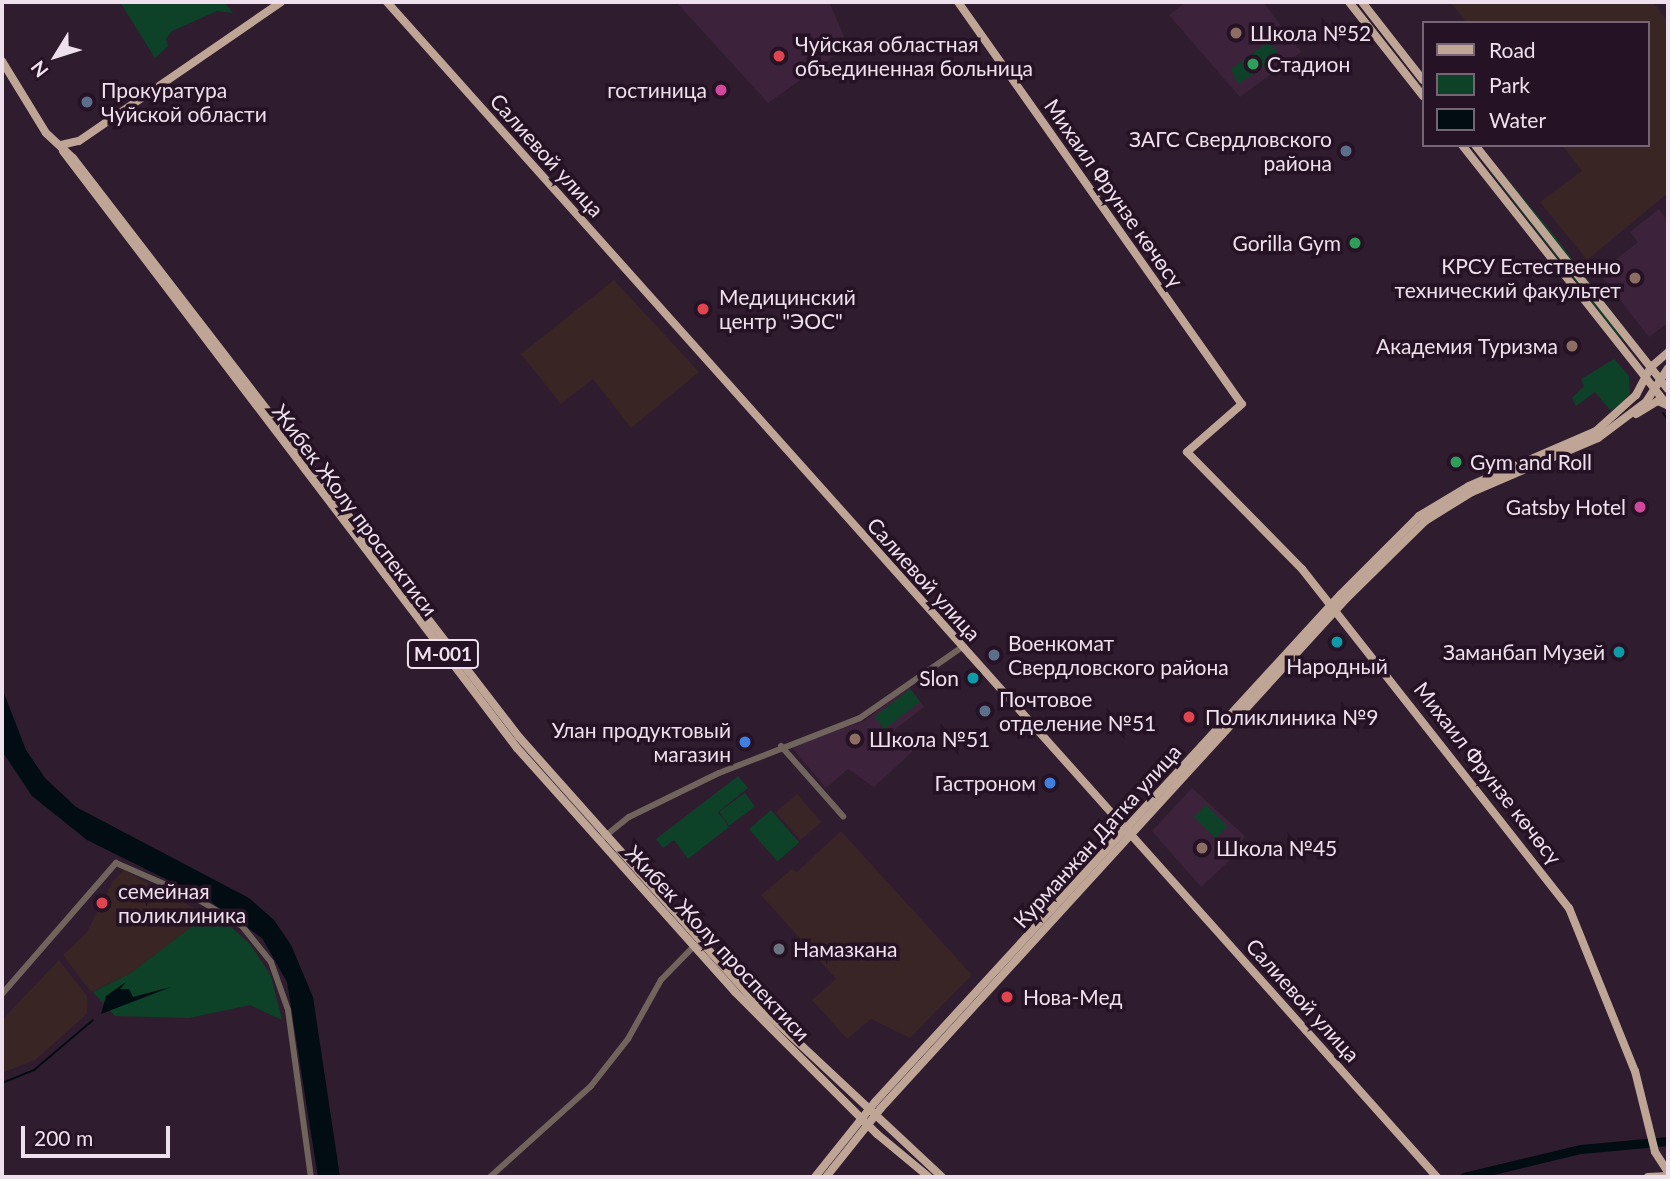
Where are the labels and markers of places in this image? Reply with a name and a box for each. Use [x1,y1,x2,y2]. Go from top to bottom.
place label: Школа №52 [1250,20,1371,46]
marker: Школа №52 [1228,25,1244,41]
place label: Чуйская областная объединенная больница [795,31,1033,81]
marker: Чуйская областная объединенная больница [769,46,789,66]
place label: Стадион [1267,51,1350,77]
marker: Стадион [1245,56,1261,72]
place label: Прокуратура Чуйской области [101,77,267,127]
place label: гостиница [607,77,707,103]
marker: гостиница [713,82,729,98]
marker: Прокуратура Чуйской области [79,94,95,110]
place label: ЗАГС Свердловского района [1129,126,1332,176]
marker: ЗАГС Свердловского района [1338,143,1354,159]
place label: Gorilla Gym [1232,230,1341,256]
marker: Gorilla Gym [1347,235,1363,251]
place label: КРСУ Естественно технический факультет [1395,253,1621,303]
marker: КРСУ Естественно технический факультет [1627,270,1643,286]
place label: Медицинский центр "ЭОС" [719,284,856,334]
marker: Медицинский центр "ЭОС" [693,299,713,319]
place label: Академия Туризма [1376,333,1558,359]
marker: Академия Туризма [1564,338,1580,354]
place label: Gym and Roll [1470,449,1592,475]
marker: Gym and Roll [1448,454,1464,470]
place label: Gatsby Hotel [1505,494,1626,520]
marker: Gatsby Hotel [1632,499,1648,515]
place label: Военкомат Свердловского района [1008,630,1229,680]
marker: Народный [1329,634,1345,650]
place label: Заманбап Музей [1443,639,1605,665]
marker: Заманбап Музей [1611,644,1627,660]
marker: Военкомат Свердловского района [986,647,1002,663]
place label: Народный [1286,653,1388,679]
place label: Slon [919,665,959,691]
marker: Slon [965,670,981,686]
place label: Почтовое отделение №51 [999,686,1156,736]
marker: Почтовое отделение №51 [977,703,993,719]
place label: Поликлиника №9 [1205,704,1378,730]
marker: Поликлиника №9 [1179,707,1199,727]
place label: Улан продуктовый магазин [552,717,731,767]
place label: Школа №51 [869,726,990,752]
marker: Школа №51 [847,731,863,747]
marker: Улан продуктовый магазин [737,734,753,750]
place label: Гастроном [935,770,1036,796]
marker: Гастроном [1042,775,1058,791]
place label: Школа №45 [1216,835,1337,861]
marker: Школа №45 [1194,840,1210,856]
place label: семейная поликлиника [118,878,246,928]
marker: семейная поликлиника [92,893,112,913]
place label: Намазкана [793,936,897,962]
marker: Намазкана [771,941,787,957]
place label: Нова-Мед [1023,984,1122,1010]
marker: Нова-Мед [997,987,1017,1007]

